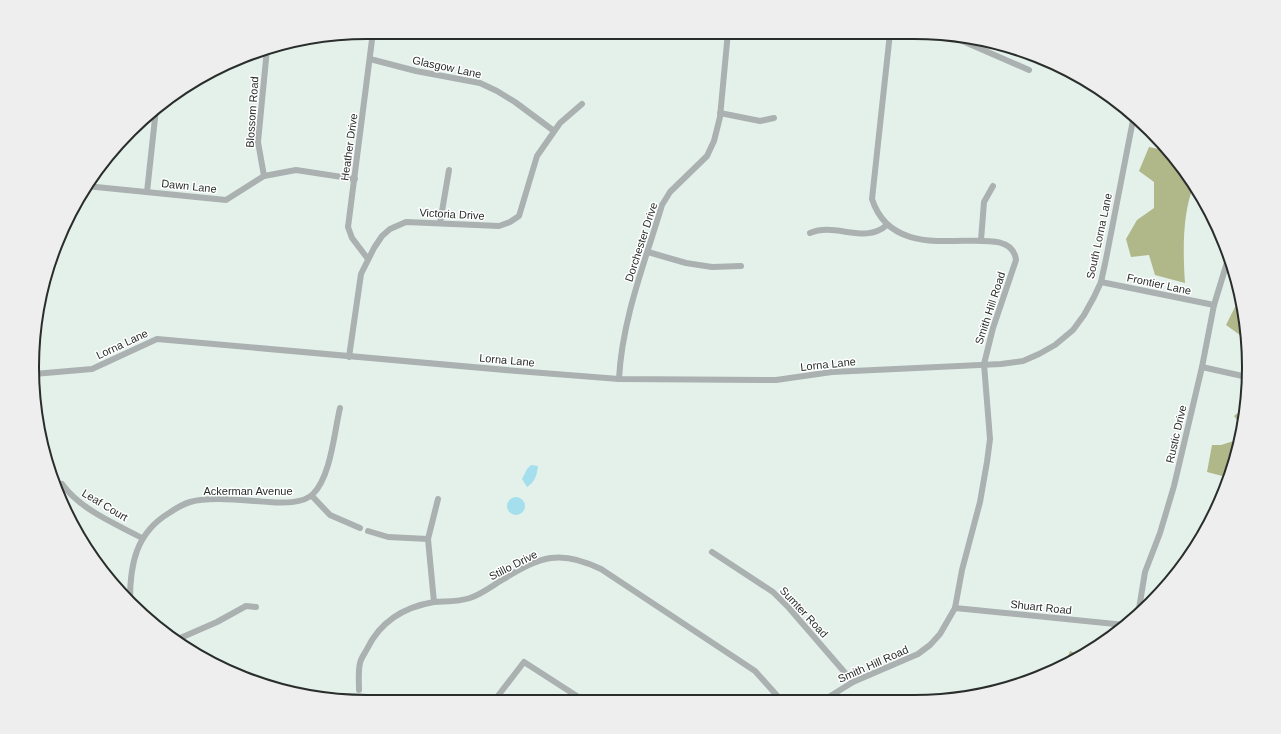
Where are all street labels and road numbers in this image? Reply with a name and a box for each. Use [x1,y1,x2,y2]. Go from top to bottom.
street label: Glasgow Lane [411,54,483,80]
street label: Blossom Road [244,76,260,148]
street label: Heather Drive [338,113,360,181]
street label: Dawn Lane [161,177,217,195]
street label: South Lorna Lane [1084,192,1114,280]
street label: Dorchester Drive [623,201,659,283]
street label: Victoria Drive [419,206,485,222]
street label: Smith Hill Road [973,270,1007,346]
street label: Frontier Lane [1126,271,1192,297]
street label: Lorna Lane [94,327,150,361]
street label: Lorna Lane [479,352,535,368]
street label: Lorna Lane [800,355,856,373]
street label: Rustic Drive [1163,404,1189,464]
street label: Ackerman Avenue [203,485,293,497]
street label: Leaf Court [80,487,130,523]
street label: Stillo Drive [487,548,539,582]
street label: Sumter Road [778,584,830,640]
street label: Shuart Road [1010,598,1072,616]
street label: Smith Hill Road [836,643,910,685]

